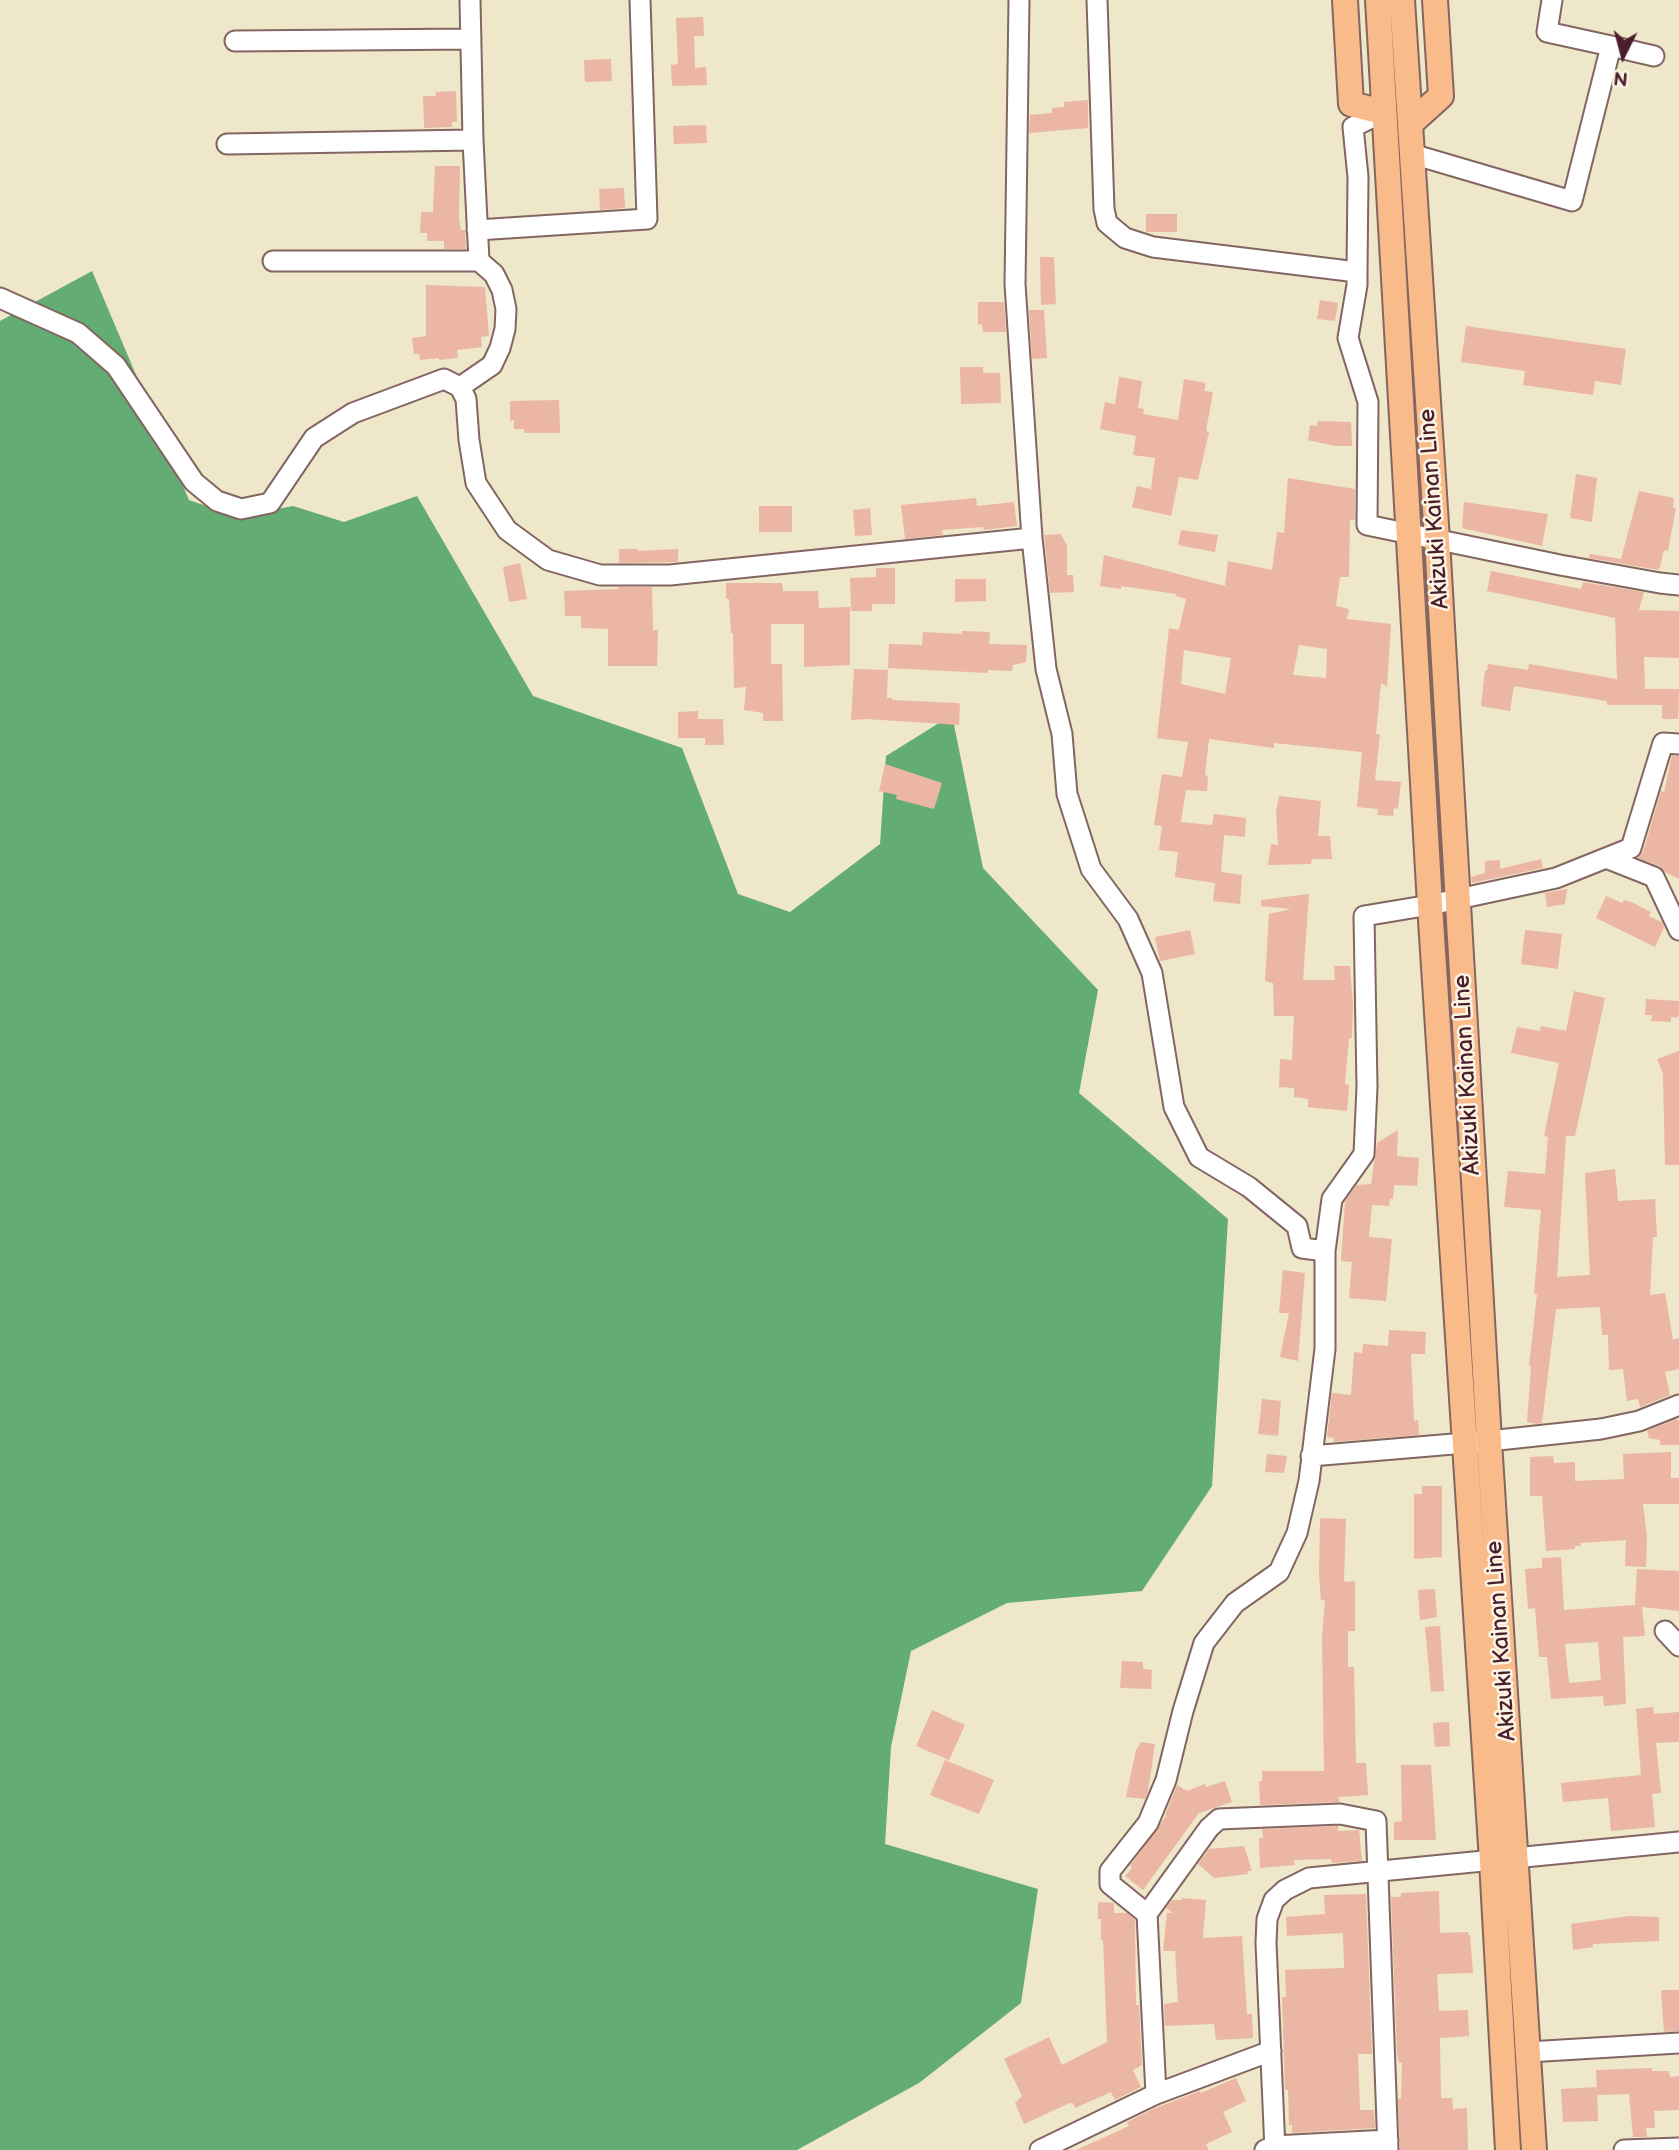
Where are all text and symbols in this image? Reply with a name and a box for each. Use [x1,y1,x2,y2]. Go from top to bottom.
north arrow [1588,21,1658,91]
text: N [1612,65,1629,90]
street label: Akizuki Kainan Line [1414,408,1456,610]
street label: Akizuki Kainan Line [1449,974,1487,1176]
street label: Akizuki Kainan Line [1481,1540,1523,1742]

